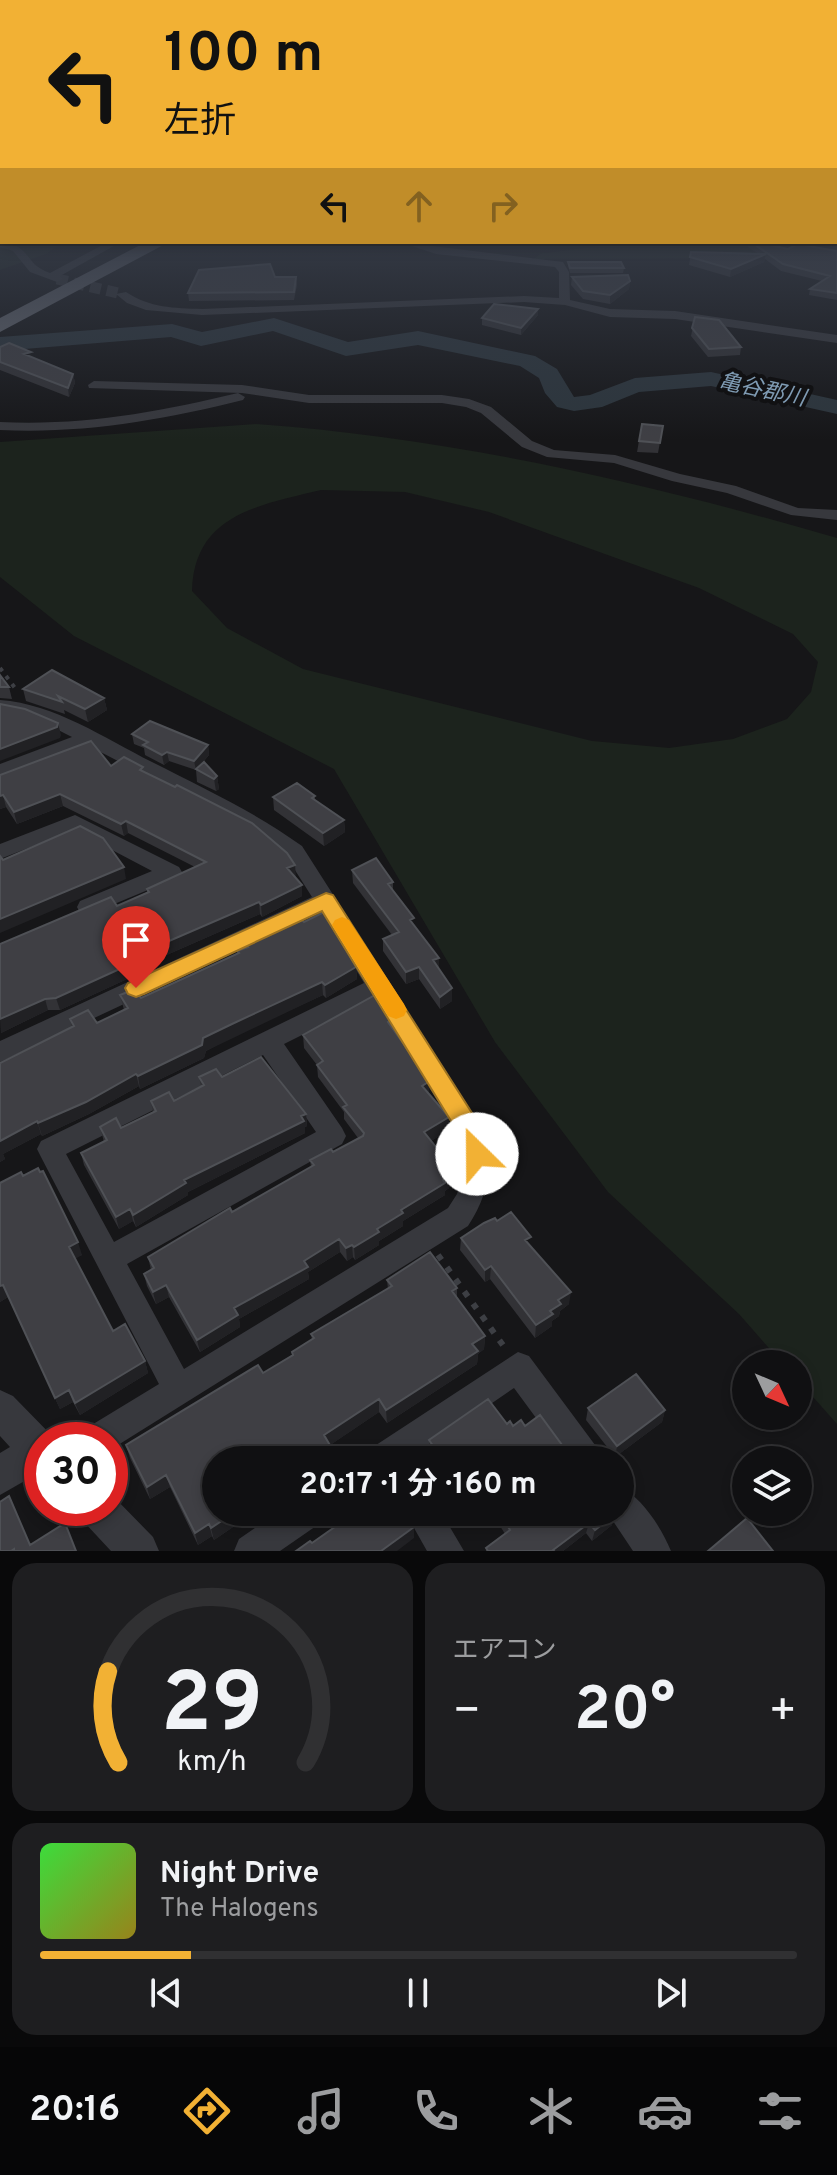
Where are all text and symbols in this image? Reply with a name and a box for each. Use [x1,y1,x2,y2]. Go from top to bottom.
text: 100 m [164,21,323,91]
icon: left [32,32,136,136]
text: 左折 [164,100,236,146]
icon: left [313,184,357,228]
icon: ahead [397,184,441,228]
icon: right [481,184,525,228]
water label: 亀谷郡川 [716,369,810,414]
pin [102,906,170,988]
icon: arrive [114,918,158,962]
position arrow [435,1112,519,1196]
north arrow [732,1350,812,1430]
map controls [732,1350,812,1526]
speed limit sign: 30 [24,1422,128,1526]
button: layers [732,1446,812,1526]
text: 20:17 · 1 分 · 160 m [300,1467,536,1504]
text: エアコン [453,1635,557,1668]
text: 29 [161,1656,263,1761]
text: 20° [574,1675,675,1751]
text: − [453,1685,481,1741]
text: + [769,1685,797,1741]
text: km/h [178,1745,247,1781]
text: Night Drive [160,1856,319,1893]
text: The Halogens [160,1893,319,1926]
icon: previous [144,1971,188,2015]
icon: pause [396,1971,440,2015]
icon: next [649,1971,693,2015]
icon: directions [179,2083,235,2139]
icon: music [293,2083,349,2139]
icon: phone [408,2083,464,2139]
icon: climate [523,2083,579,2139]
icon: car [637,2083,693,2139]
icon: filters [752,2083,808,2139]
text: 20:16 [29,2088,120,2134]

